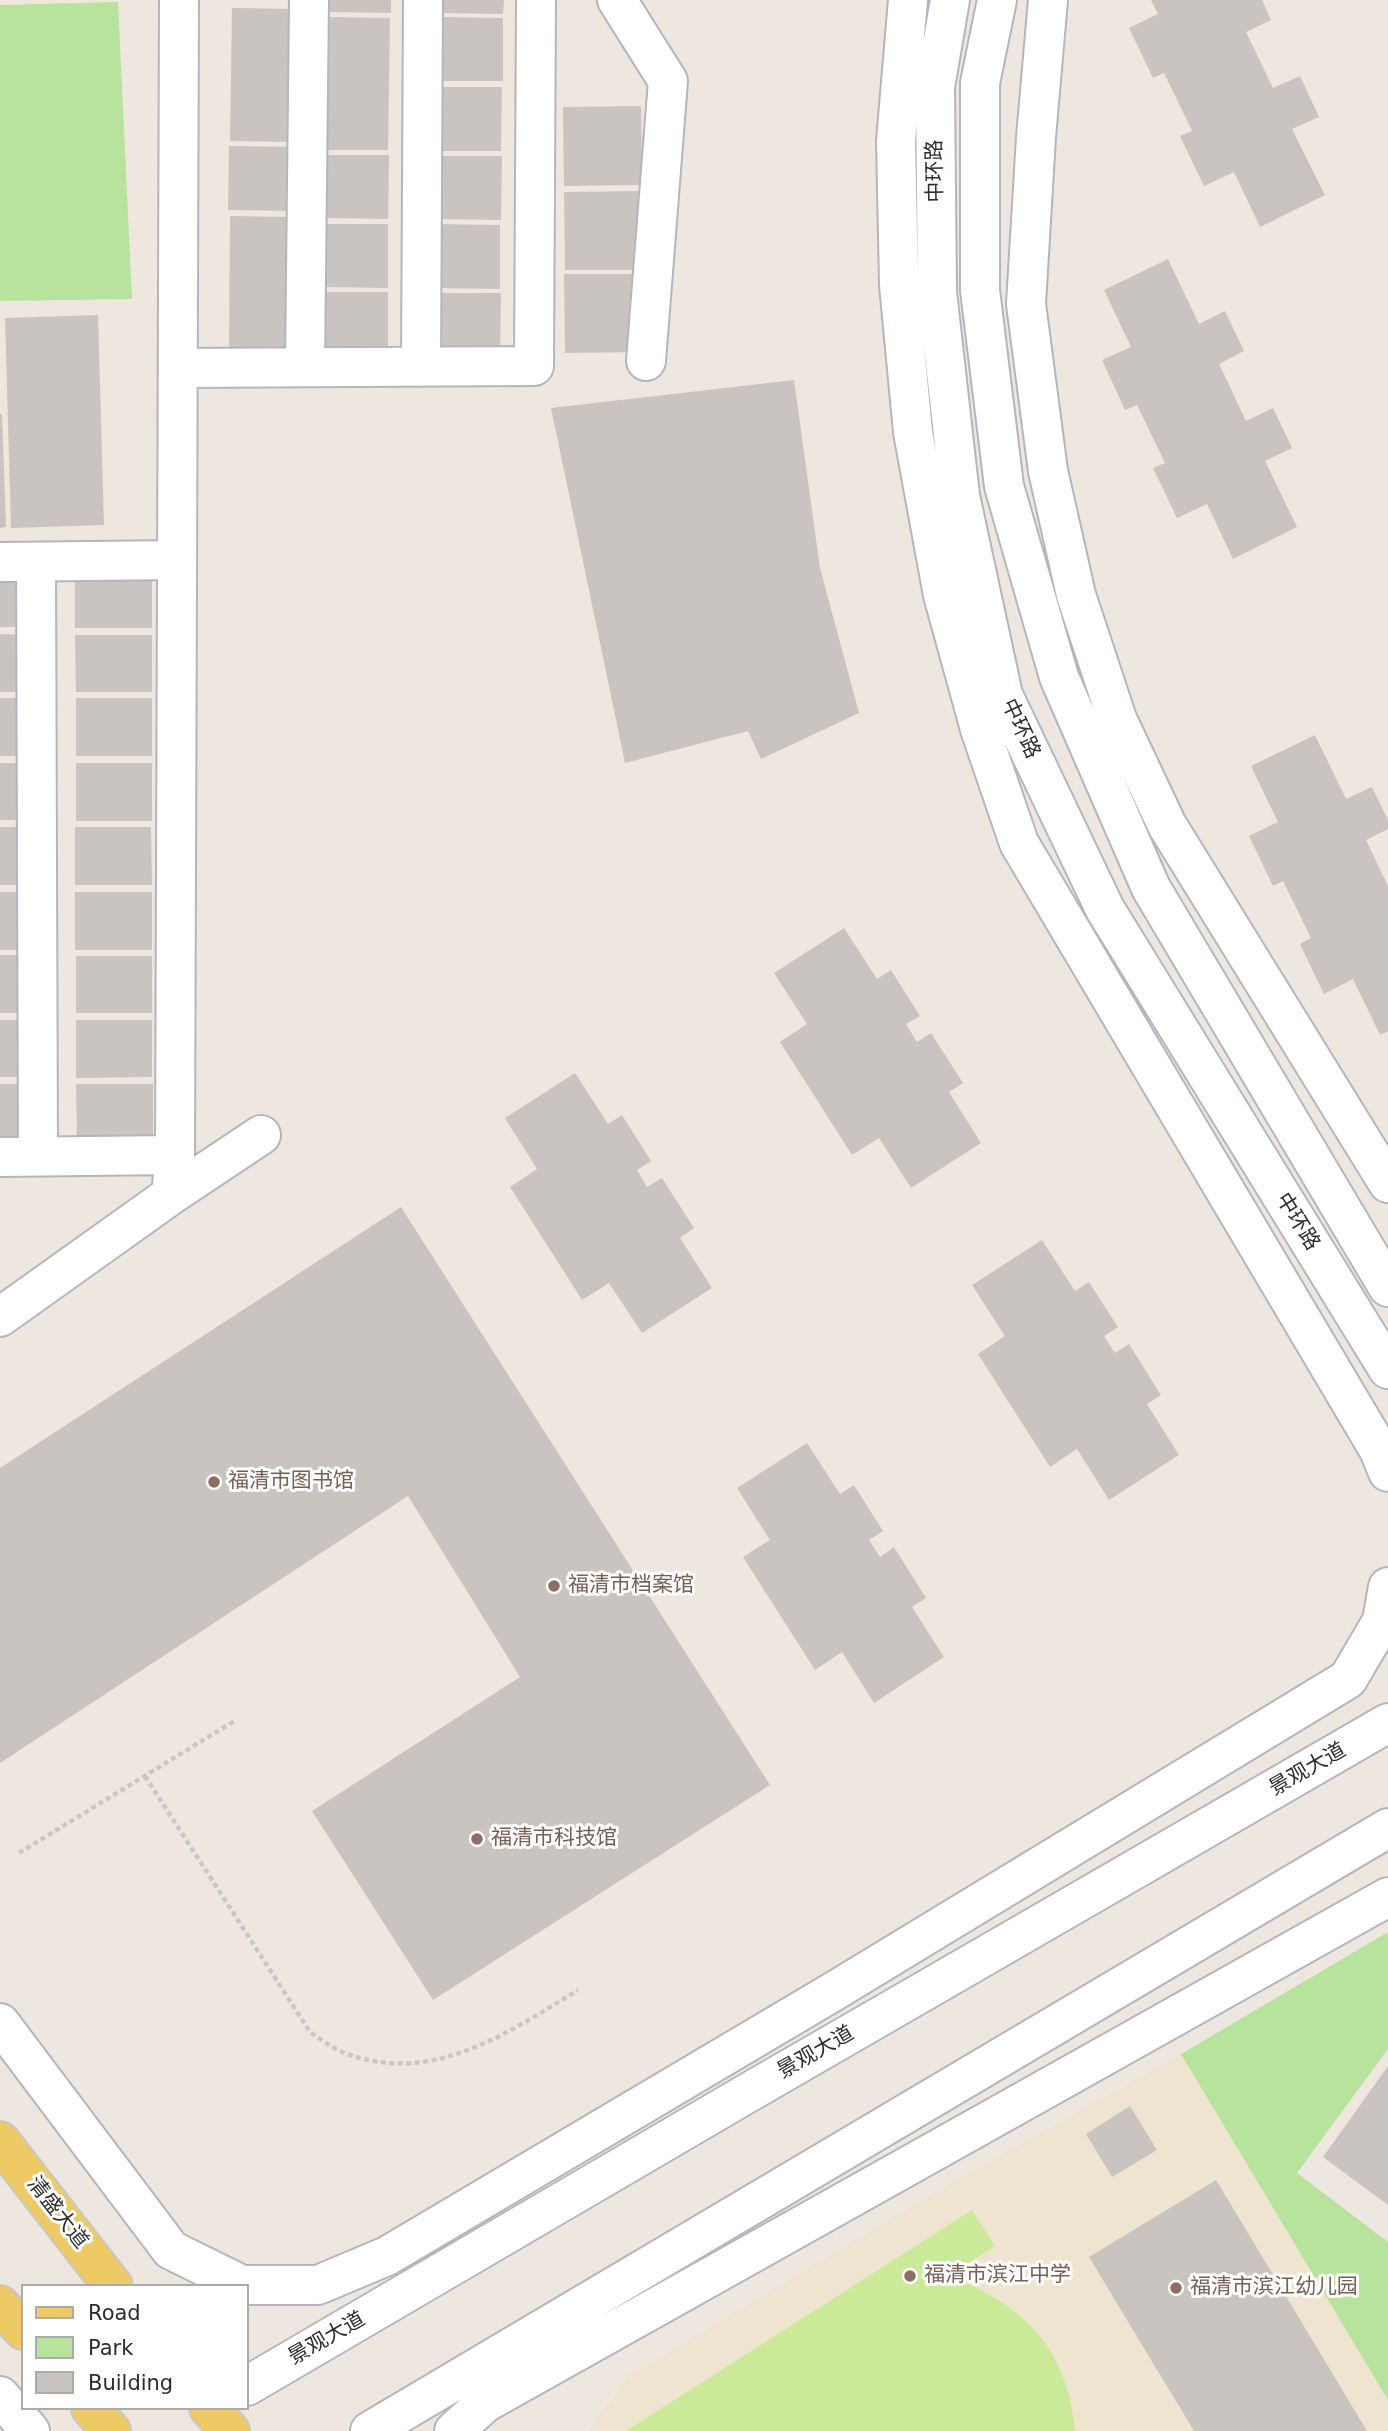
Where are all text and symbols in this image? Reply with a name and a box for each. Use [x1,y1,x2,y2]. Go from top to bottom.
street label: 中环路 [923,139,949,203]
street label: 中环路 [995,695,1045,763]
street label: 中环路 [1270,1189,1324,1255]
place label: 福清市图书馆 [228,1469,354,1495]
marker: 福清市图书馆 [206,1474,222,1490]
place label: 福清市档案馆 [568,1573,694,1599]
marker: 福清市档案馆 [546,1578,562,1594]
street label: 景观大道 [1265,1738,1351,1802]
place label: 福清市科技馆 [491,1826,617,1852]
marker: 福清市科技馆 [469,1831,485,1847]
street label: 景观大道 [773,2021,859,2085]
street label: 清盛大道 [21,2172,93,2254]
place label: 福清市滨江中学 [924,2263,1071,2289]
marker: 福清市滨江中学 [902,2268,918,2284]
place label: 福清市滨江幼儿园 [1190,2275,1358,2301]
marker: 福清市滨江幼儿园 [1168,2280,1184,2296]
legend [21,2284,248,2410]
text: Road [88,2301,141,2325]
street label: 景观大道 [284,2307,370,2371]
text: Park [88,2336,133,2360]
text: Building [88,2371,173,2395]

